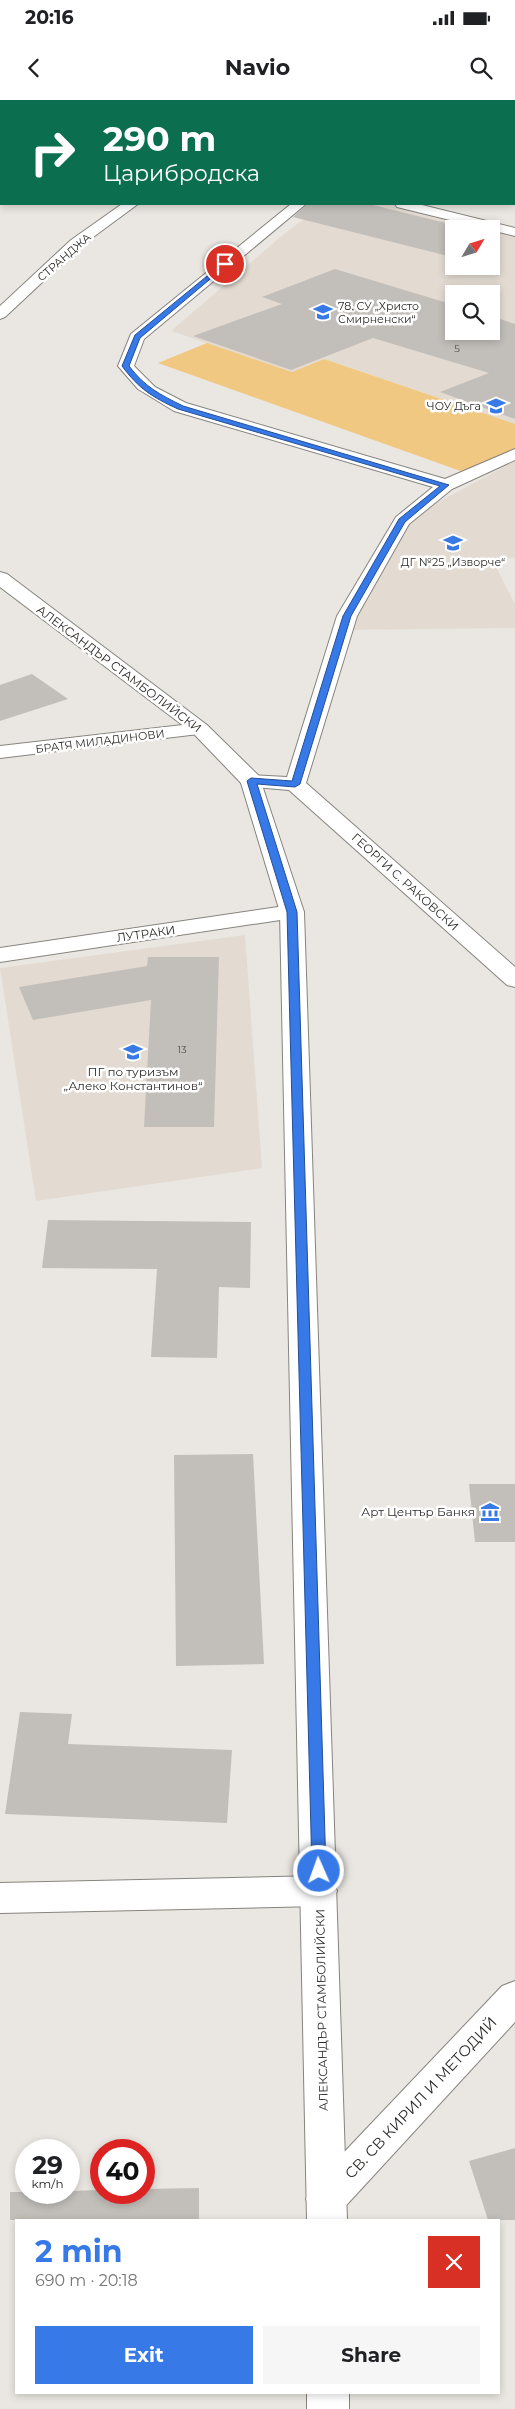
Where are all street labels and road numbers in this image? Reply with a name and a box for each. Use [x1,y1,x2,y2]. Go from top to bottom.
street label: СТРАНДЖА [34,229,94,284]
street label: АЛЕКСАНДЪР СТАМБОЛИЙСКИ [34,602,205,735]
street label: БРАТЯ МИЛАДИНОВИ [35,726,165,756]
street label: ГЕОРГИ С. РАКОВСКИ [349,830,462,934]
street label: ЛУТРАКИ [116,922,176,945]
street label: АЛЕКСАНДЪР СТАМБОЛИЙСКИ [312,1909,331,2111]
street label: СВ. СВ КИРИЛ И МЕТОДИЙ [341,2013,501,2183]

